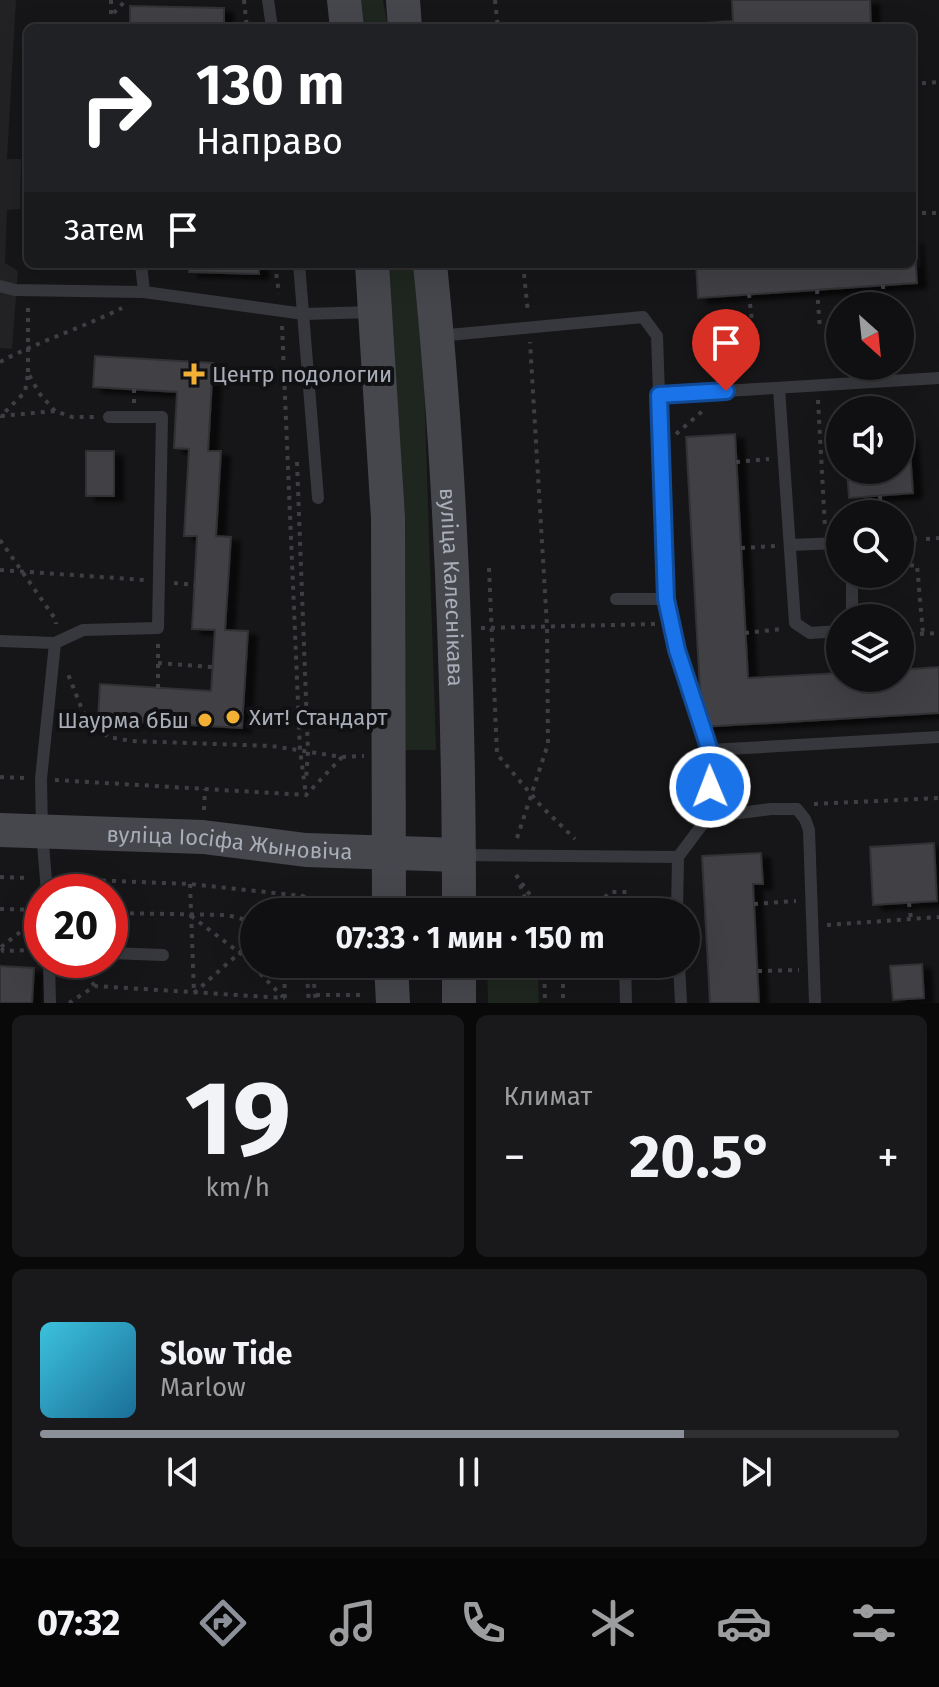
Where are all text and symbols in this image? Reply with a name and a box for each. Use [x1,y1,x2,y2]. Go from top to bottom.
text: 130 m [196,52,344,119]
icon: right [64,56,168,160]
text: Направо [196,120,343,164]
icon: arrive [161,208,205,252]
text: Затем [64,212,145,248]
north arrow [826,292,914,380]
map controls [826,292,914,692]
pin [692,309,760,391]
icon: arrive [704,321,748,365]
place label: Центр подологии [212,361,392,388]
marker: Центр подологии [183,363,205,385]
button: sound [826,396,914,484]
street label: вуліца Калеснікава [434,487,469,687]
button: search [826,500,914,588]
button: layers [826,604,914,692]
place label: Хит! Стандарт [249,704,388,731]
place label: Шаурма бБш [58,707,189,734]
marker: Хит! Стандарт [224,708,242,726]
marker: Шаурма бБш [196,711,214,729]
position arrow [668,745,752,829]
street label: вуліца Іосіфа Жыновіча [106,821,353,866]
speed limit sign: 20 [24,874,128,978]
text: 07:33 · 1 мин · 150 m [335,920,605,956]
text: 19 [185,1057,291,1182]
text: Климат [504,1081,592,1112]
text: 20.5° [629,1121,773,1193]
text: − [504,1131,526,1184]
text: + [877,1131,899,1184]
text: km/h [206,1172,270,1203]
text: Slow Tide [160,1336,292,1372]
text: Marlow [160,1372,246,1403]
icon: previous [161,1450,205,1494]
icon: pause [447,1450,491,1494]
icon: next [734,1450,778,1494]
icon: directions [195,1595,251,1651]
icon: music [325,1595,381,1651]
icon: phone [455,1595,511,1651]
icon: climate [585,1595,641,1651]
icon: car [716,1595,772,1651]
icon: filters [846,1595,902,1651]
text: 07:32 [37,1601,121,1645]

